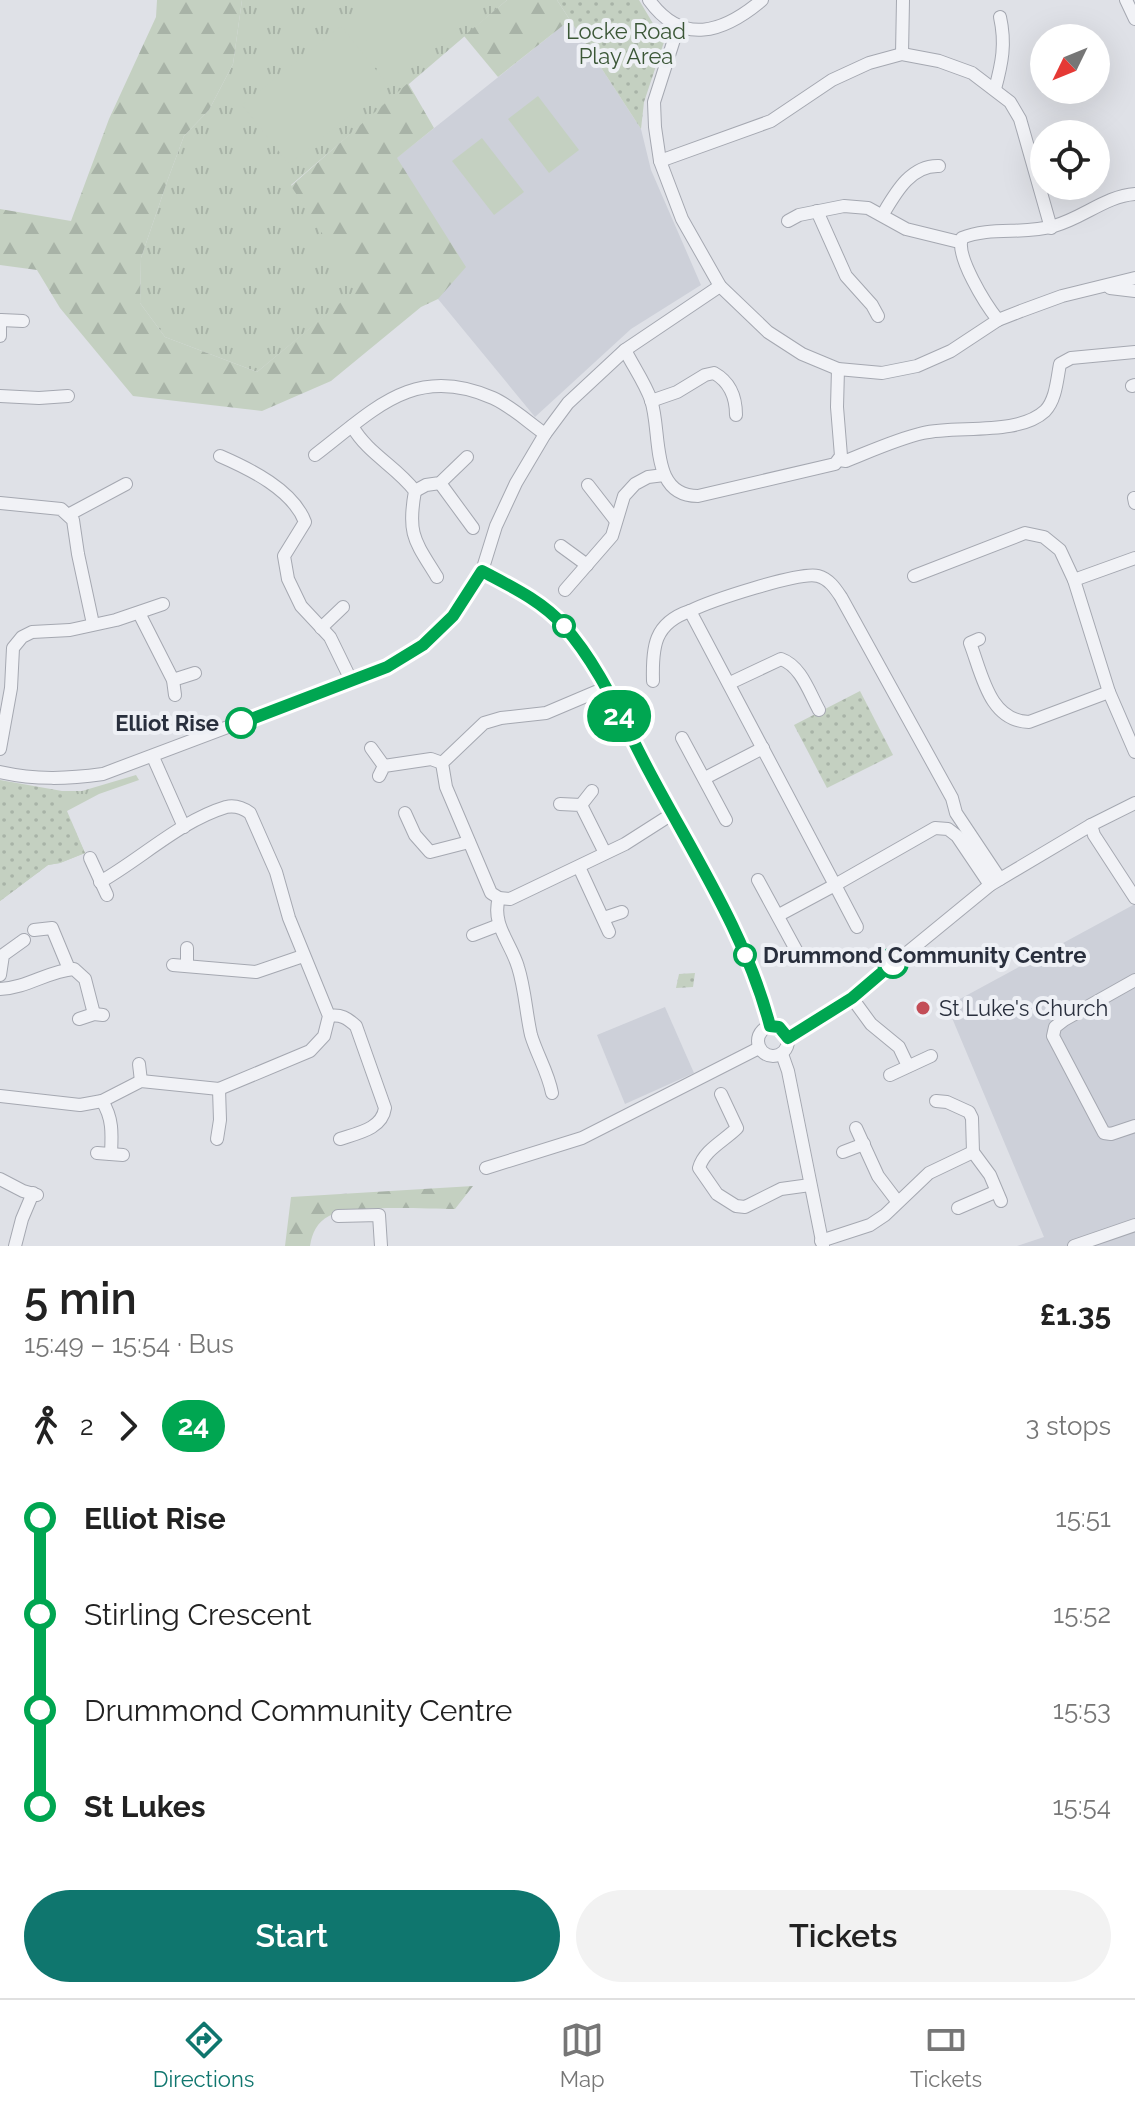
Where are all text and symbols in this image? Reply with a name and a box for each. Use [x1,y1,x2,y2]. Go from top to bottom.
park label: Locke Road Play Area [566,18,686,69]
north arrow [1030,24,1110,104]
map controls [1030,24,1110,200]
button: locate [1030,120,1110,200]
unlabelled marker [553,615,575,637]
line badge: 24 [583,690,655,742]
text: 24 [603,699,635,732]
marker: Elliot Rise [226,708,256,738]
place label: Elliot Rise [115,710,219,736]
place label: Drummond Community Centre [763,942,1086,968]
marker: Drummond Community Centre [734,944,756,966]
unlabelled marker [878,948,908,978]
place label: St Luke's Church [939,995,1108,1021]
marker: St Luke's Church [914,999,932,1017]
text: 5 min [24,1273,137,1324]
text: £1.35 [1040,1297,1111,1332]
text: 15:49 – 15:54 · Bus [24,1329,234,1359]
icon: walk [24,1404,68,1448]
icon: forward [106,1404,150,1448]
text: 24 [178,1409,209,1442]
text: 2 [80,1411,94,1441]
text: 3 stops [1025,1411,1111,1441]
text: Elliot Rise [84,1501,226,1536]
text: 15:51 [1056,1503,1111,1533]
text: Stirling Crescent [84,1597,312,1632]
text: 15:52 [1053,1599,1111,1629]
text: Drummond Community Centre [84,1693,512,1728]
text: 15:53 [1053,1695,1111,1725]
text: St Lukes [84,1789,206,1824]
text: 15:54 [1052,1791,1111,1821]
button: Start [24,1890,560,1982]
button: Tickets [576,1890,1111,1982]
tab: Directions [153,2018,254,2092]
tab: Map [560,2018,605,2092]
tab: Tickets [910,2018,982,2092]

